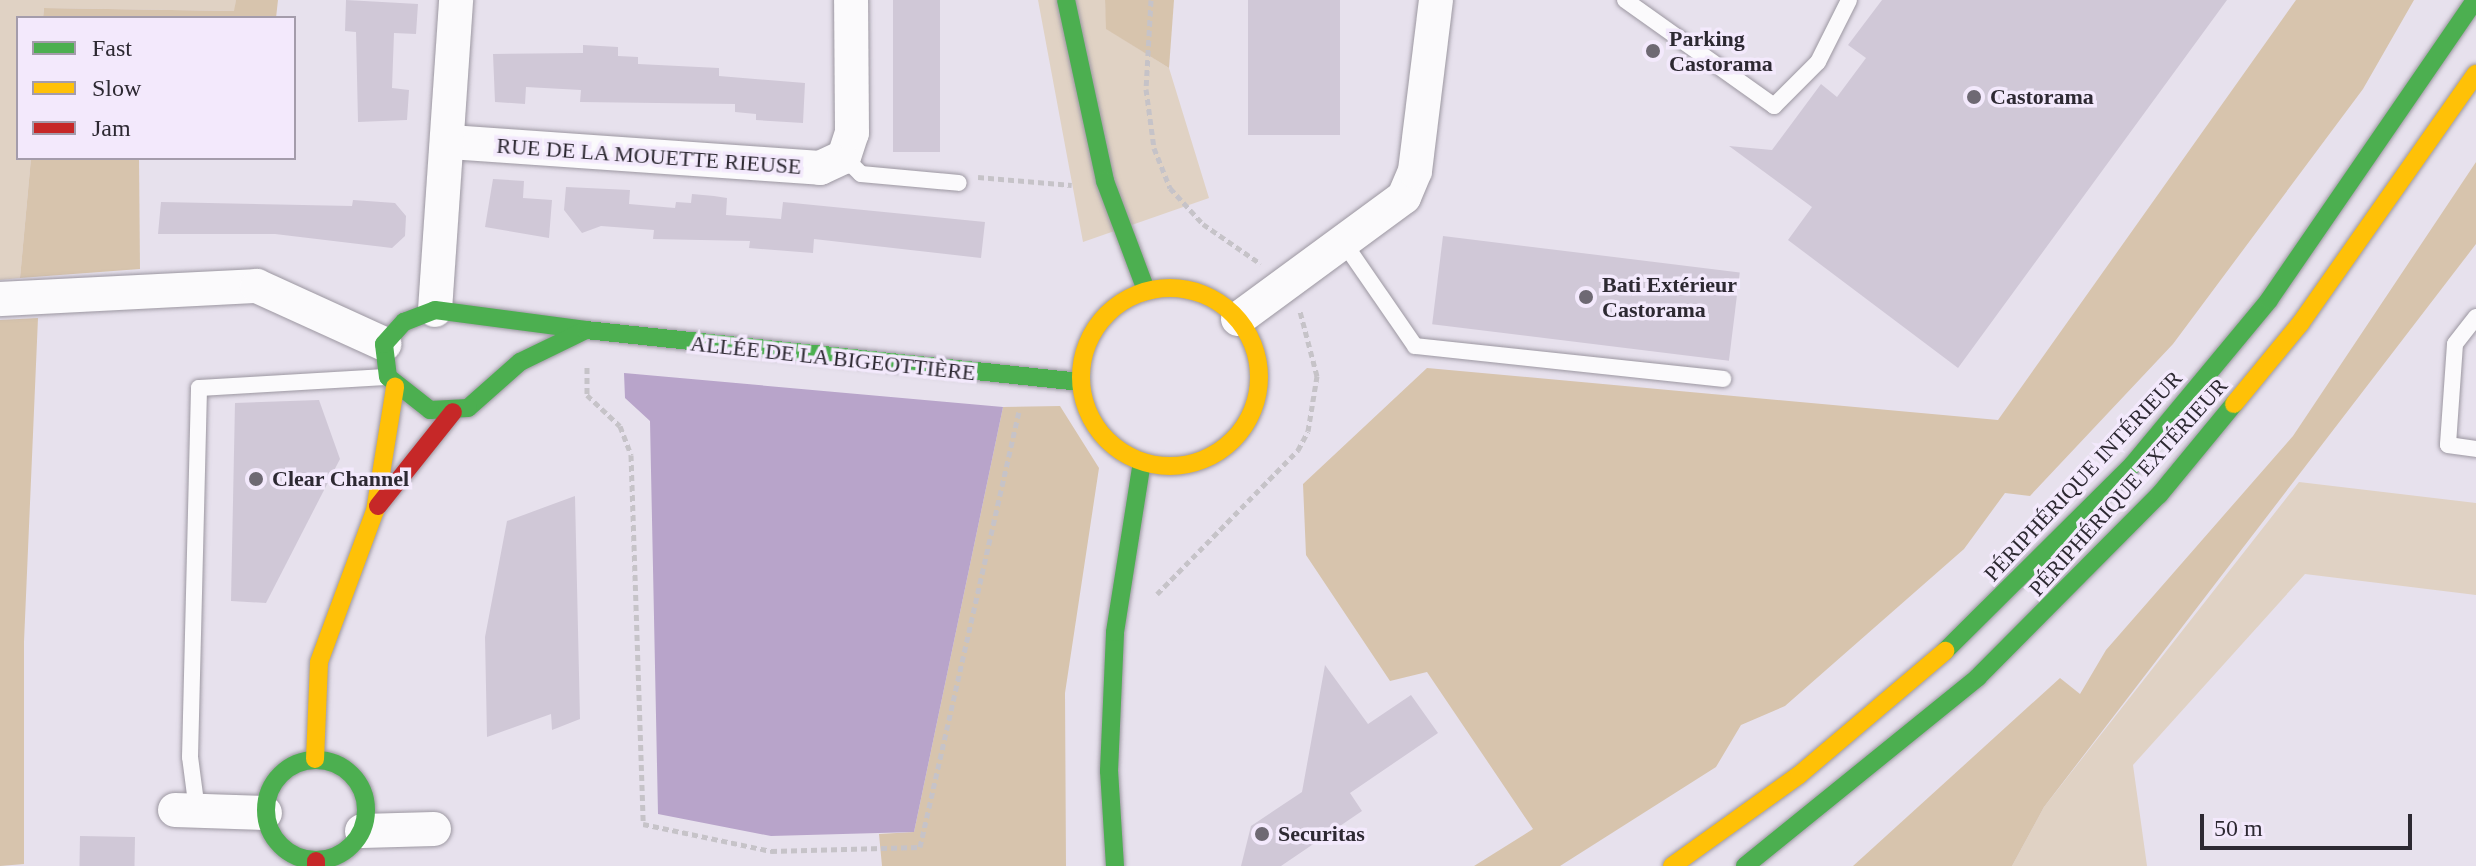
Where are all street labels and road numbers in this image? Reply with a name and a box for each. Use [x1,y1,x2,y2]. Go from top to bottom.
street label: RUE DE LA MOUETTE RIEUSE [495,132,803,180]
street label: ALLÉE DE LA BIGEOTTIÈRE [689,330,977,386]
street label: PÉRIPHÉRIQUE INTÉRIEUR [1979,365,2187,587]
street label: PÉRIPHÉRIQUE EXTÉRIEUR [2023,373,2233,601]

